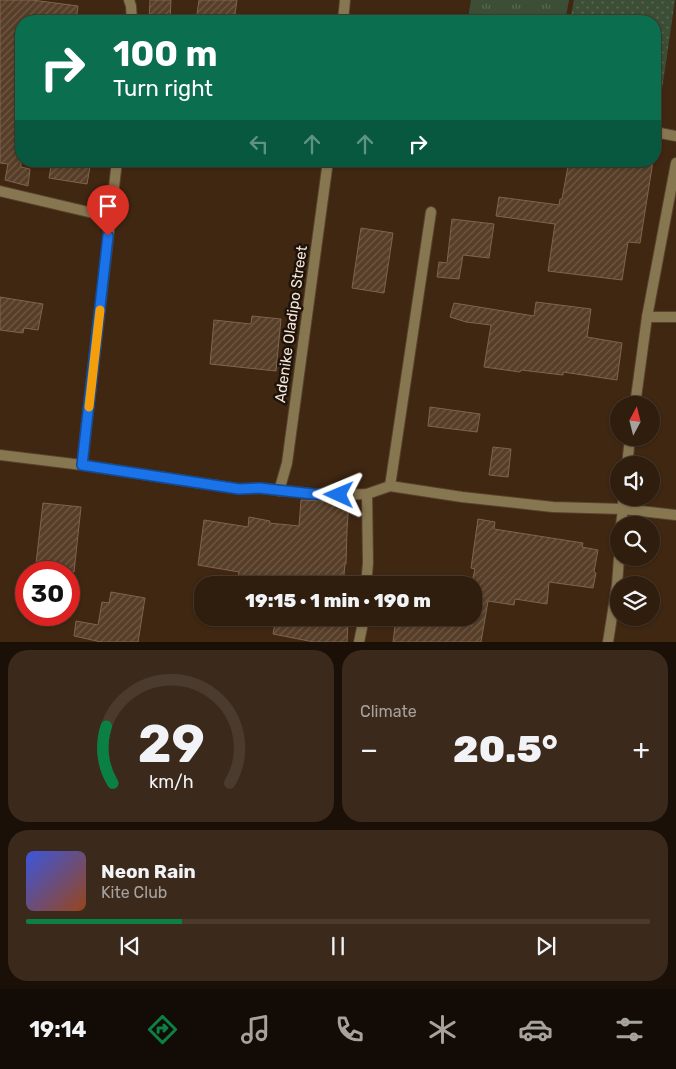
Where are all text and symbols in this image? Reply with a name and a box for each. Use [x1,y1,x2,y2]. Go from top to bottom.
text: 100 m [113,33,218,75]
icon: right [30,35,95,100]
text: Turn right [113,75,213,102]
icon: left [245,130,273,158]
icon: ahead [298,130,326,158]
icon: ahead [351,130,379,158]
icon: right [404,130,432,158]
pin [87,185,129,236]
icon: arrive [94,192,122,220]
street label: Adenike Oladipo Street [271,244,311,404]
north arrow [610,396,660,446]
map controls [610,396,660,626]
button: sound [610,456,660,506]
position arrow [312,468,364,520]
button: search [610,516,660,566]
speed limit sign: 30 [15,561,80,626]
button: layers [610,576,660,626]
text: 19:15 · 1 min · 190 m [245,589,431,612]
text: Climate [360,702,417,721]
text: 29 [137,713,205,775]
text: 20.5° [453,726,558,772]
text: − [360,733,378,766]
text: + [633,733,650,766]
text: km/h [149,771,193,792]
text: Neon Rain [101,860,196,883]
text: Kite Club [101,883,167,902]
icon: previous [116,932,144,960]
icon: pause [324,932,352,960]
icon: next [532,932,560,960]
icon: directions [145,1012,180,1047]
icon: music [238,1012,273,1047]
icon: phone [332,1012,367,1047]
icon: climate [425,1012,460,1047]
icon: car [518,1012,553,1047]
icon: filters [612,1012,647,1047]
text: 19:14 [29,1016,87,1043]

